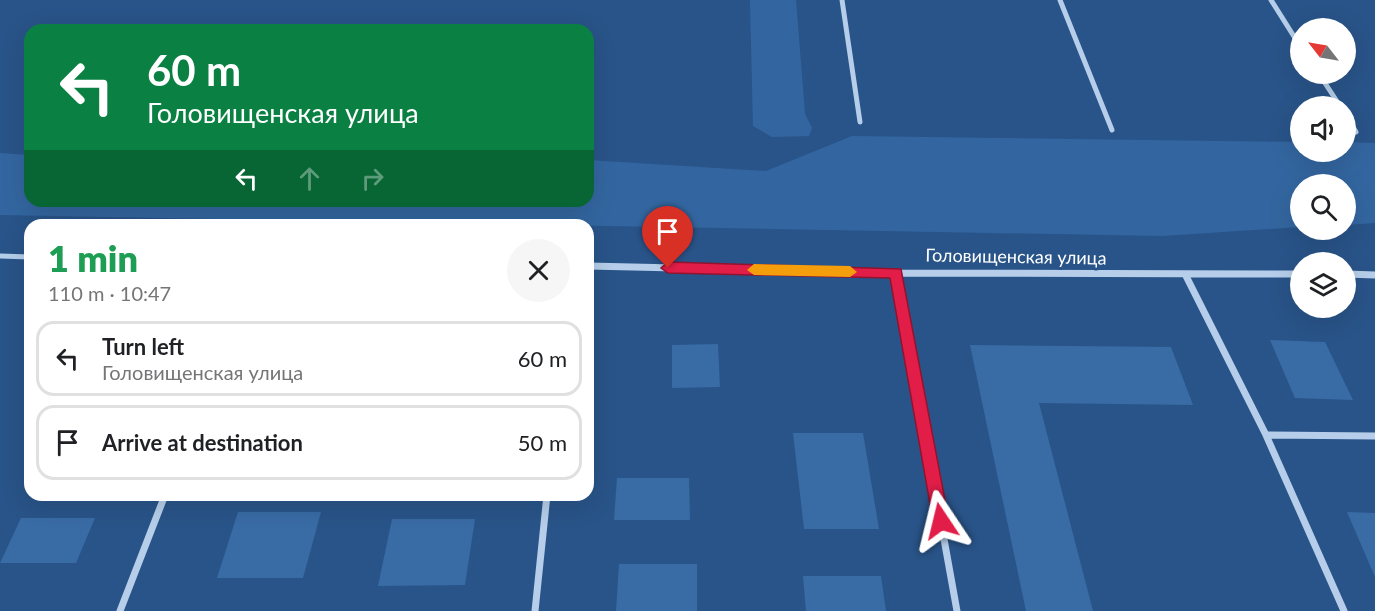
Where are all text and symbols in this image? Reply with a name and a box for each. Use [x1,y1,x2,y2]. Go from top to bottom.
north arrow [1290,18,1356,84]
map controls [1290,18,1356,318]
text: 60 m [147,45,241,95]
icon: left [48,48,126,126]
text: Головищенская улица [147,96,419,129]
button: sound [1290,96,1356,162]
icon: left [230,162,263,195]
icon: ahead [293,162,326,195]
icon: right [356,162,389,195]
button: search [1290,174,1356,240]
pin [642,206,693,268]
icon: arrive [651,215,684,248]
text: 1 min [48,236,138,280]
button: close [507,239,570,302]
street label: Головищенская улица [925,243,1107,269]
button: layers [1290,252,1356,318]
text: 110 m · 10:47 [48,281,171,305]
text: Turn left [102,333,184,360]
icon: left [51,342,84,375]
text: 60 m [518,345,567,372]
text: Головищенская улица [102,360,303,384]
icon: arrive [51,426,84,459]
text: Arrive at destination [102,429,303,456]
text: 50 m [518,429,567,456]
position arrow [909,489,973,553]

